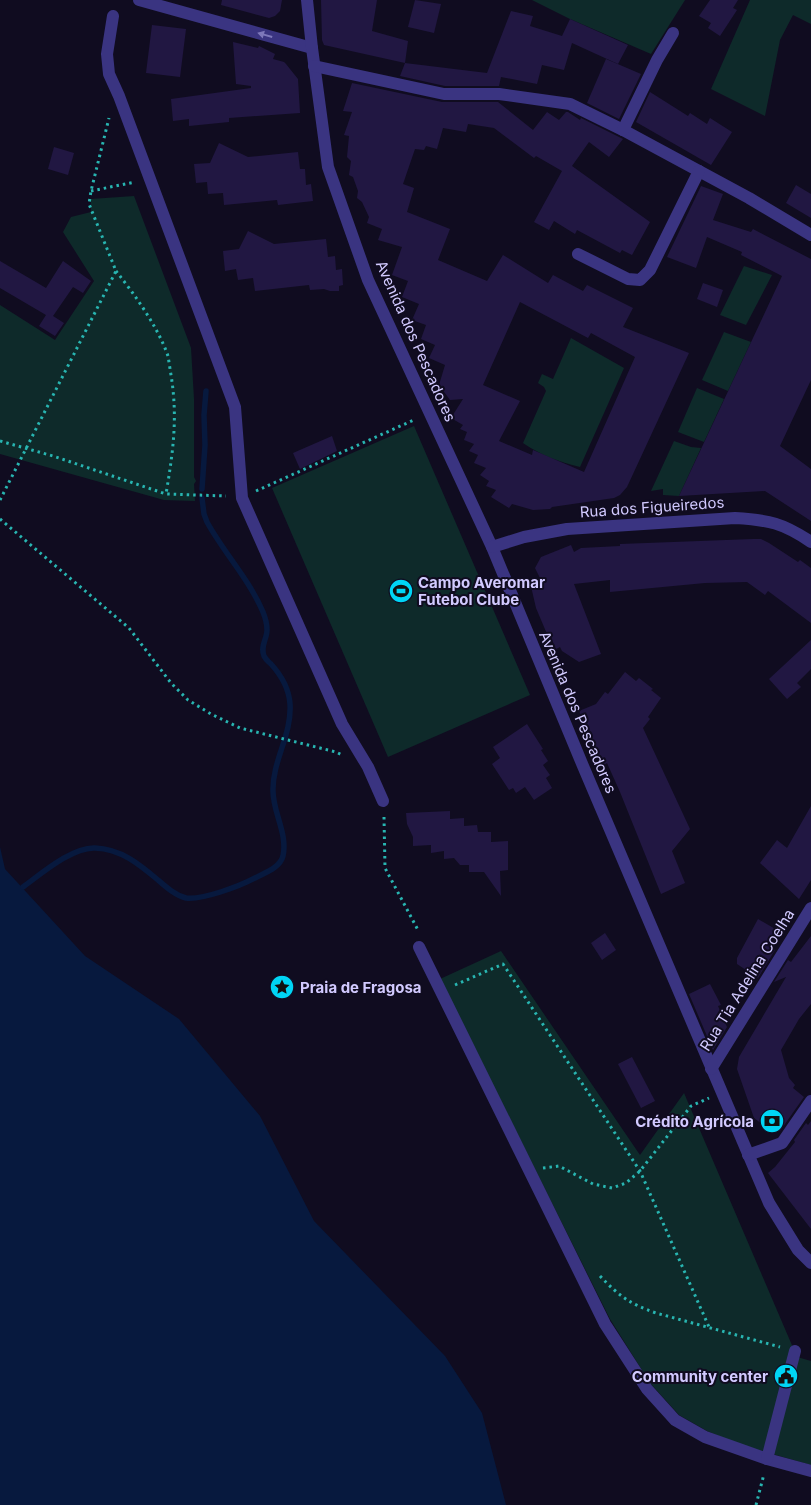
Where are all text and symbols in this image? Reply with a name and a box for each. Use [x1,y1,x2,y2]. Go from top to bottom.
one-way arrow [257,30,272,38]
street label: Avenida dos Pescadores [372,257,460,425]
street label: Rua dos Figueiredos [579,492,725,522]
place label: Campo Averomar Futebol Clube [418,573,545,609]
sports icon: Campo Averomar Futebol Clube [388,578,414,604]
street label: Avenida dos Pescadores [535,628,621,796]
street label: Rua Tia Adelina Coelha [696,906,798,1054]
place icon: Praia de Fragosa [269,974,295,1000]
place label: Praia de Fragosa [300,978,422,997]
bank icon: Crédito Agrícola [759,1108,785,1134]
place label: Crédito Agrícola [635,1112,754,1131]
public building icon: Community center [773,1363,799,1389]
place label: Community center [632,1367,768,1386]

